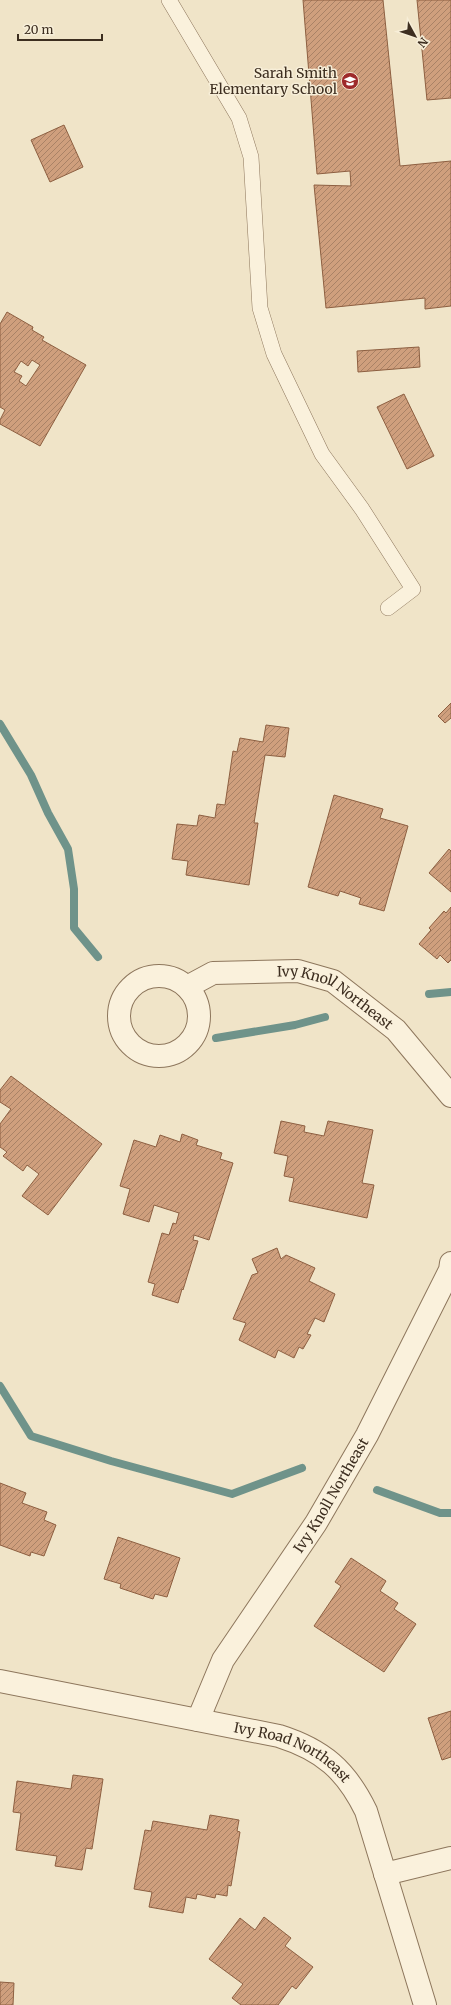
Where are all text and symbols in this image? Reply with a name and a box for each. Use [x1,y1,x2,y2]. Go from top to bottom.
scale bar [18,16,102,42]
north arrow [395,16,435,56]
text: 20 m [24,22,53,37]
text: N [414,35,431,50]
place label: Sarah Smith Elementary School [210,64,338,98]
school or university icon: Sarah Smith Elementary School [340,71,360,91]
street label: Ivy Knoll Northeast [277,962,397,1034]
street label: Ivy Knoll Northeast [289,1434,373,1556]
street label: Ivy Road Northeast [232,1718,355,1786]

